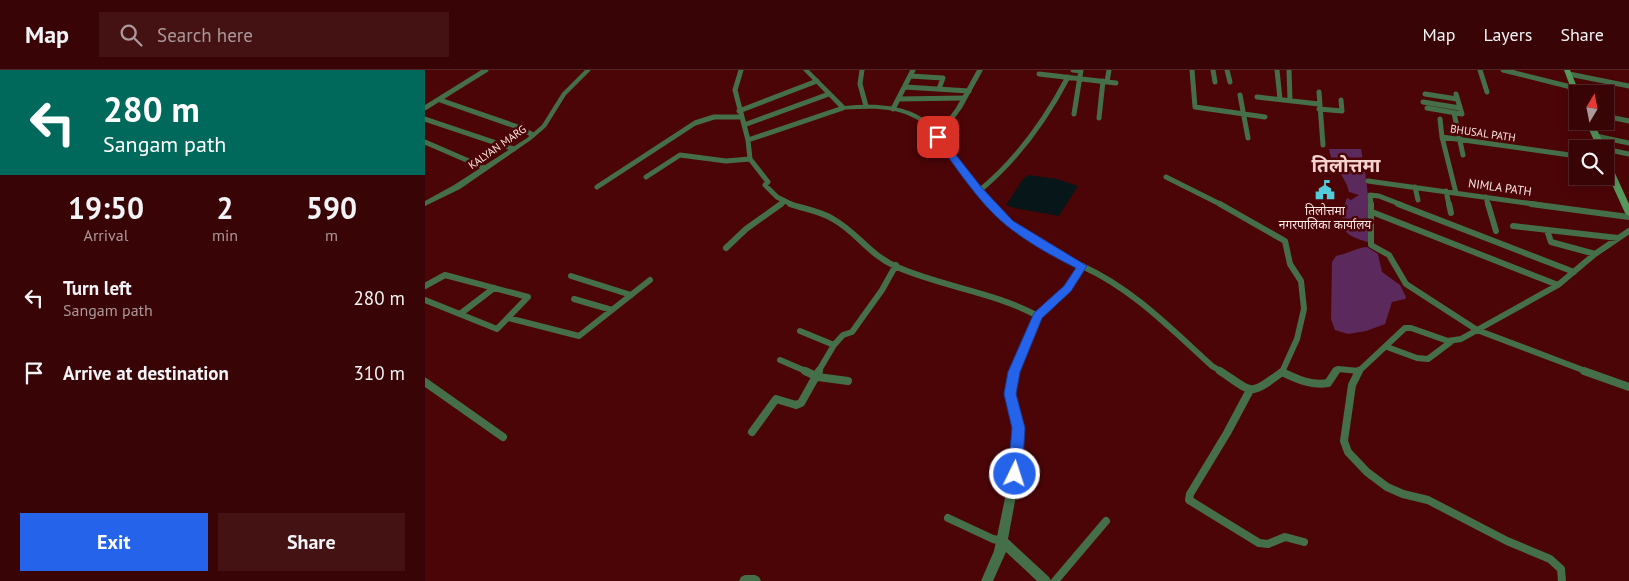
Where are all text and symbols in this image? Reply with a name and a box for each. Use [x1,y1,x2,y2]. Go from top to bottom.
search box [99,12,449,57]
text: Map [25,19,69,50]
icon: search [117,21,145,49]
text: Search here [157,23,253,47]
text: Map [1423,23,1455,46]
text: Layers [1483,23,1532,46]
text: Share [1560,23,1604,46]
north arrow [1569,85,1614,130]
map controls [1569,85,1614,185]
text: 280 m [103,86,200,132]
icon: left [20,90,85,155]
pin [917,116,959,158]
street label: BHUSAL PATH [1449,121,1517,145]
street label: KALYAN MARG [465,122,529,172]
icon: arrive [924,123,952,151]
text: Sangam path [103,130,226,158]
button: search [1569,140,1614,185]
district label: तिलोत्तमा [1312,153,1381,177]
street label: NIMLA PATH [1467,175,1533,199]
public building icon: तिलोत्तमा नगरपालिका कार्यालय [1314,179,1336,201]
text: 19:50 [68,188,144,227]
text: 2 [217,188,234,227]
text: 590 [306,188,357,227]
place label: तिलोत्तमा नगरपालिका कार्यालय [1279,203,1372,232]
text: Arrival [84,225,128,245]
text: min [212,225,238,245]
text: m [325,225,338,245]
text: Turn left [63,276,132,300]
icon: left [20,284,48,312]
text: 280 m [353,286,405,310]
text: Sangam path [63,300,153,320]
icon: arrive [20,359,48,387]
text: Arrive at destination [63,361,229,385]
text: 310 m [353,361,405,385]
position arrow [988,447,1040,499]
button: Exit [20,513,208,571]
button: Share [218,513,405,571]

